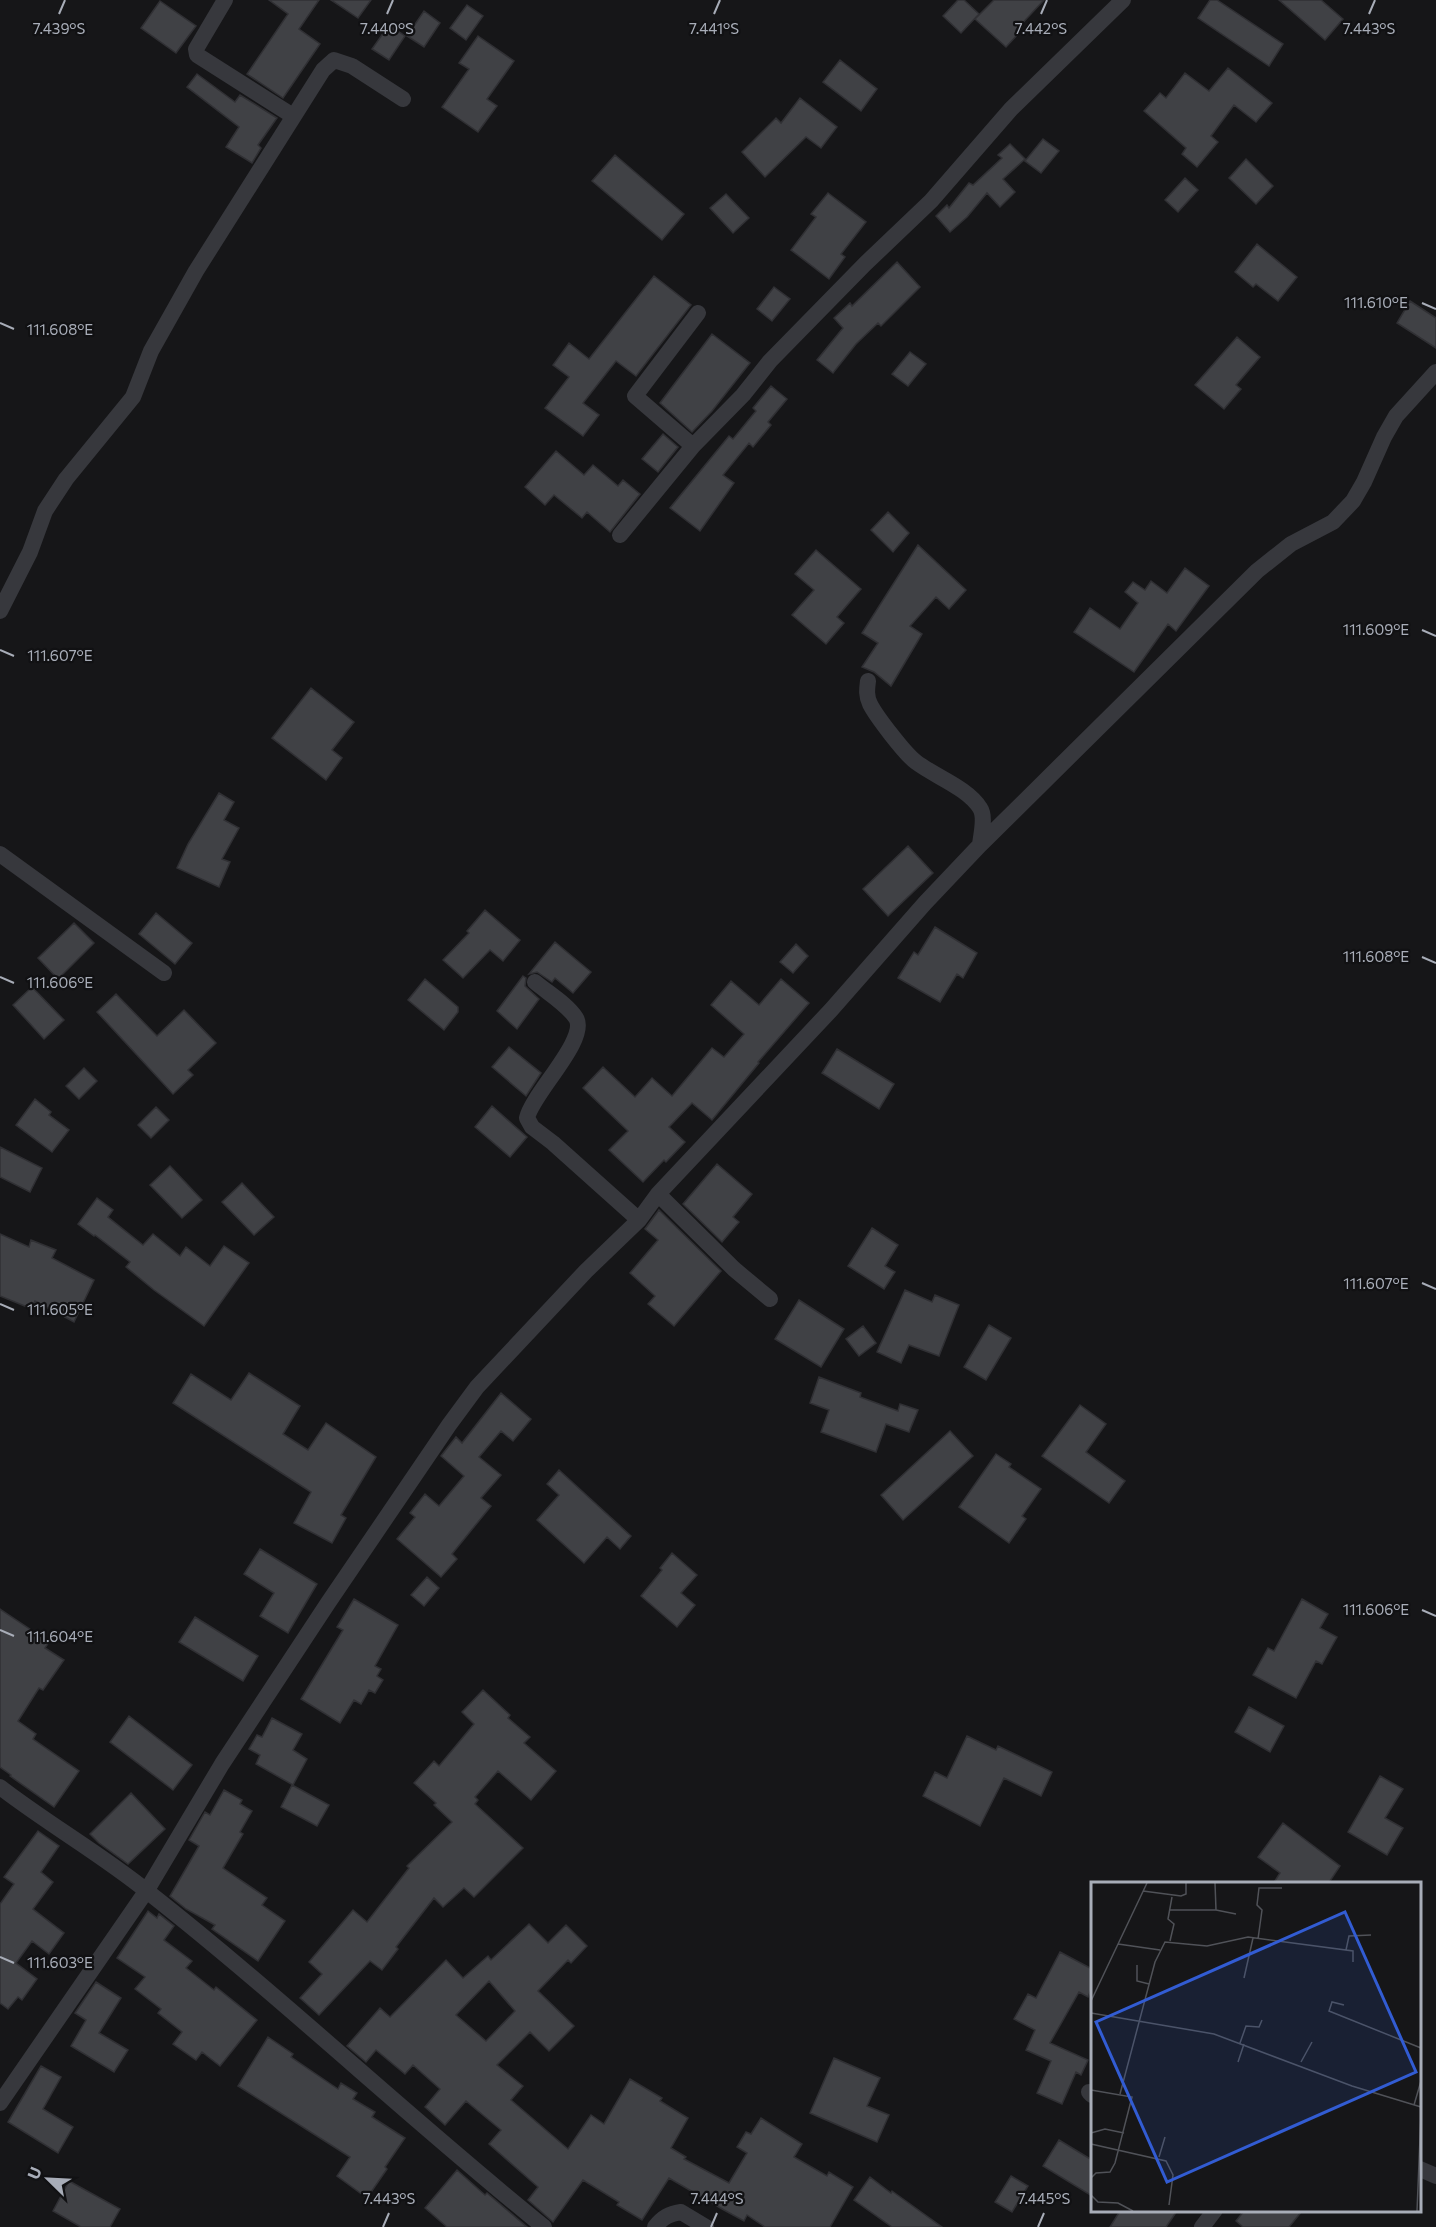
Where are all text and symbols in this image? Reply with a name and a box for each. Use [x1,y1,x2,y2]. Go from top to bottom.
text: 7.439°S [33,19,86,37]
text: 7.440°S [360,19,414,37]
text: 7.441°S [689,19,739,37]
text: 7.442°S [1015,19,1067,37]
text: 7.443°S [1343,19,1395,37]
text: 111.610°E [1344,293,1408,311]
text: 111.608°E [27,320,93,338]
text: 111.609°E [1343,620,1409,638]
text: 111.607°E [27,646,93,664]
text: 111.608°E [1343,947,1409,965]
text: 111.606°E [27,973,93,991]
text: 111.607°E [1343,1274,1409,1292]
text: 111.605°E [27,1300,93,1318]
text: 111.606°E [1343,1600,1409,1618]
text: 111.604°E [27,1627,93,1645]
inset map [1091,1882,1421,2212]
text: 111.603°E [27,1953,93,1971]
north arrow [18,2149,78,2209]
text: U [23,2164,45,2182]
text: 7.443°S [363,2189,415,2207]
text: 7.444°S [690,2189,744,2207]
text: 7.445°S [1018,2189,1071,2207]

